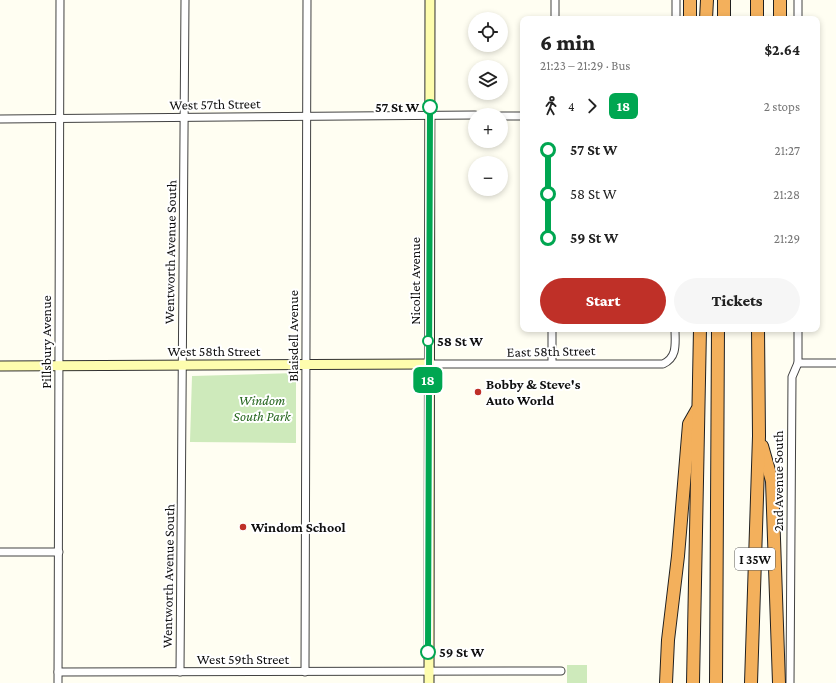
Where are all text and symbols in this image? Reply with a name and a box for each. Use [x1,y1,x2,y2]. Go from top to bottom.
map controls [468,12,508,196]
button: locate [468,12,508,52]
text: 6 min [540,30,595,55]
text: $2.64 [765,42,800,58]
text: 21:23 – 21:29 · Bus [540,58,630,73]
button: layers [468,60,508,100]
street label: West 57th Street [169,95,261,113]
icon: walk [540,95,562,117]
icon: forward [581,95,603,117]
text: 18 [617,98,630,114]
place label: 57 St W [375,99,420,115]
marker: 57 St W [422,99,438,115]
text: 4 [568,99,575,114]
text: 2 stops [764,99,800,114]
button: + [468,108,508,148]
text: 57 St W [570,142,617,158]
text: 21:27 [775,143,800,158]
button: − [468,156,508,196]
street label: Wentworth Avenue South [161,179,179,324]
text: 58 St W [570,186,617,202]
text: 21:28 [773,187,800,202]
text: 59 St W [570,230,618,246]
text: 21:29 [774,231,800,246]
street label: Nicollet Avenue [407,237,423,325]
button: Start [540,278,666,324]
button: Tickets [674,278,800,324]
street label: Blaisdell Avenue [285,290,301,382]
street label: Pillsbury Avenue [38,295,54,389]
place label: 58 St W [437,333,483,349]
marker: 58 St W [422,335,434,347]
street label: East 58th Street [507,342,596,360]
street label: West 58th Street [168,343,261,359]
line badge: 18 [410,367,446,393]
text: 18 [421,372,435,388]
place label: Bobby & Steve's Auto World [485,376,581,408]
marker: Bobby & Steve's Auto World [473,387,483,397]
park label: Windom South Park [233,392,292,424]
street label: 2nd Avenue South [770,430,786,532]
street label: Wentworth Avenue South [159,503,177,648]
place label: Windom School [250,519,346,535]
marker: Windom School [238,522,248,532]
road number: I 35W [735,548,775,570]
marker: 59 St W [420,644,436,660]
place label: 59 St W [439,644,485,660]
street label: West 59th Street [197,651,289,667]

